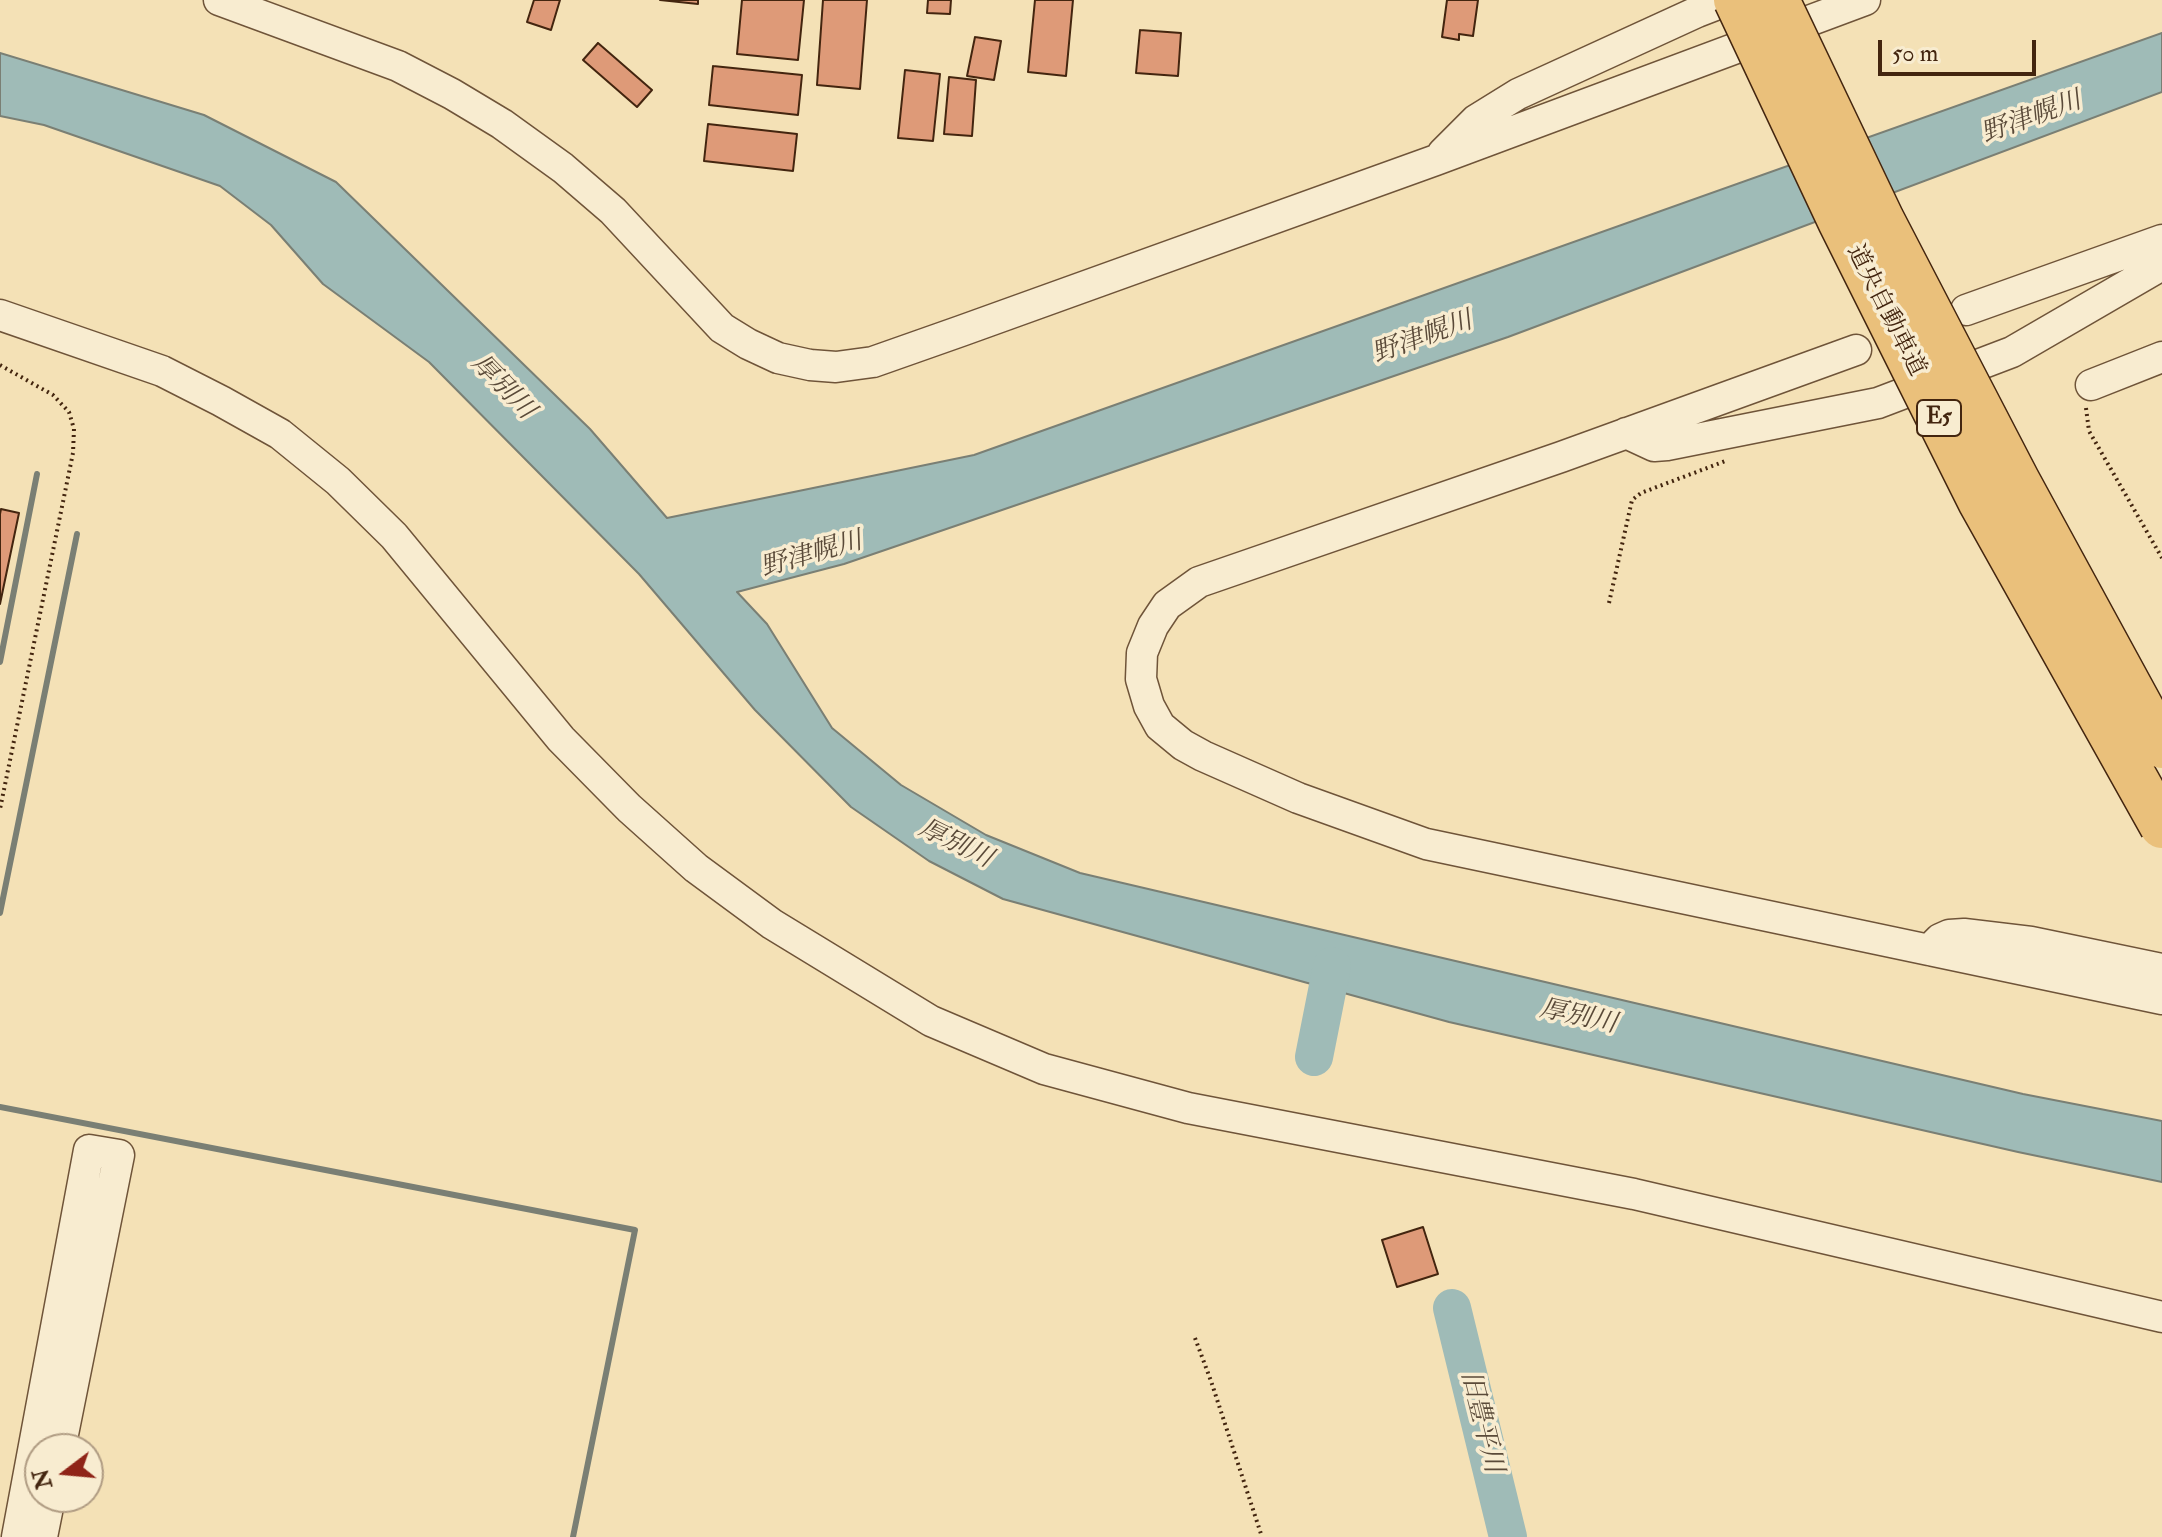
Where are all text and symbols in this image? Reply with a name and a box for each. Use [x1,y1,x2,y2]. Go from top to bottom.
scale bar [1882,24,2040,74]
text: 50 m [1892,38,1938,69]
water label: 野津幌川 [1978,87,2086,151]
street label: 道央自動車道 [1839,240,1931,382]
water label: 野津幌川 [1369,307,1477,371]
water label: 厚別川 [464,349,540,427]
road number: E5 [1917,400,1961,436]
water label: 野津幌川 [758,527,866,585]
water label: 厚別川 [913,814,997,876]
water label: 厚別川 [1537,995,1619,1041]
water label: 旧豊平川 [1452,1368,1508,1476]
north arrow [24,1433,104,1513]
text: N [27,1466,59,1492]

